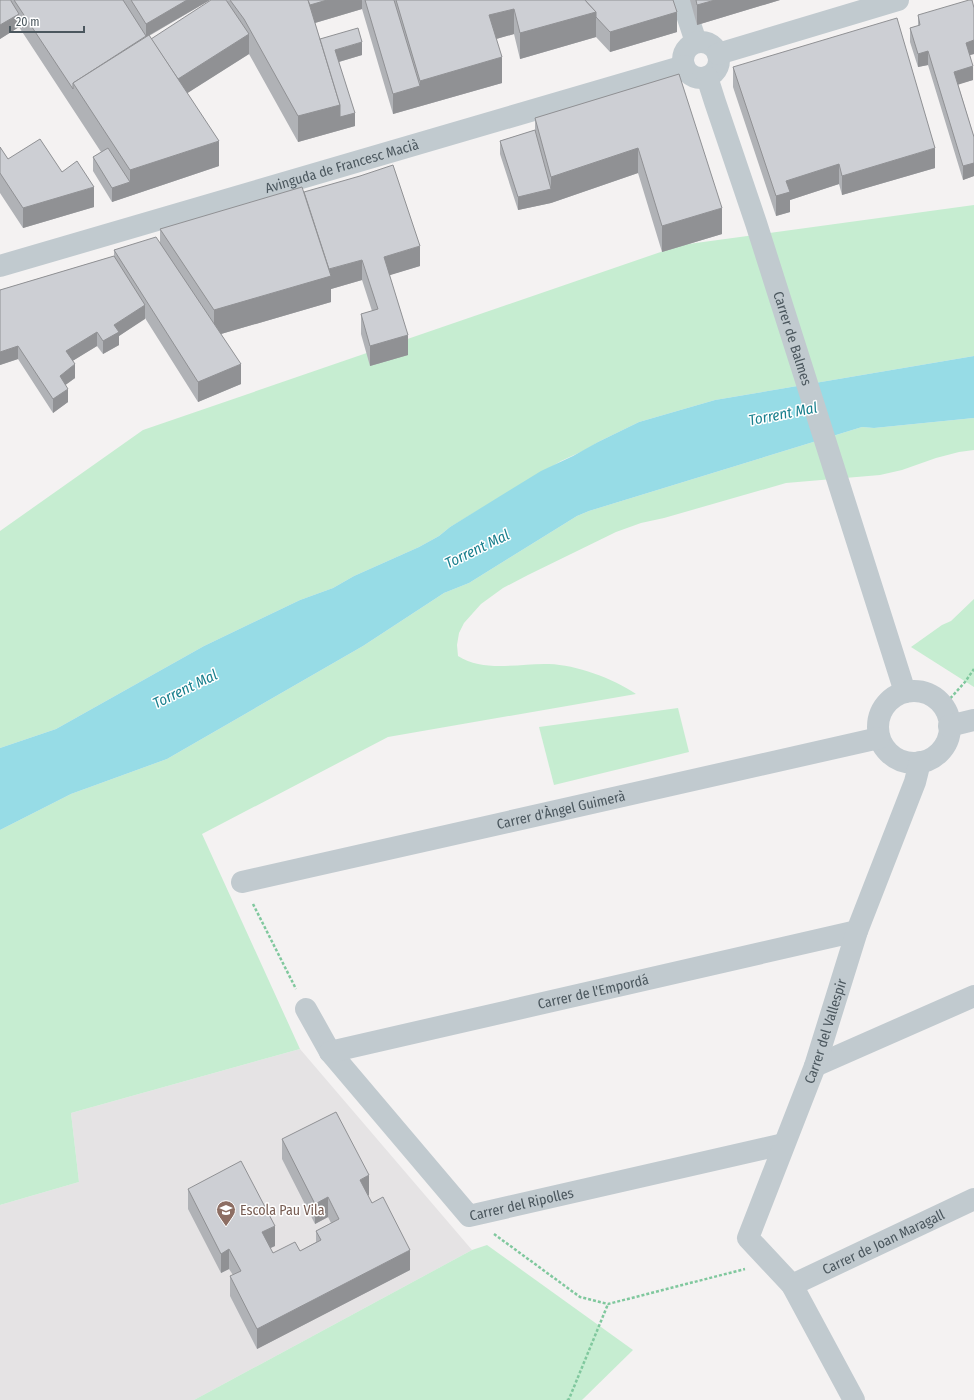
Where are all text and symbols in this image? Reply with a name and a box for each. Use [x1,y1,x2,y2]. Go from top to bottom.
scale bar [10,8,84,34]
text: 20 m [16,15,40,29]
street label: Avinguda de Francesc Macià [263,136,421,197]
street label: Carrer de Balmes [770,289,816,388]
water label: Torrent Mal [747,399,819,429]
water label: Torrent Mal [442,526,512,572]
water label: Torrent Mal [150,666,220,712]
street label: Carrer d'Àngel Guimerà [495,787,627,833]
street label: Carrer de l'Empordá [536,971,650,1013]
street label: Carrer del Vallespir [800,976,850,1086]
street label: Carrer del Ripolles [468,1184,575,1224]
school or university icon: Escola Pau Vila [215,1199,237,1227]
place label: Escola Pau Vila [240,1202,325,1219]
street label: Carrer de Joan Maragall [819,1206,947,1278]

